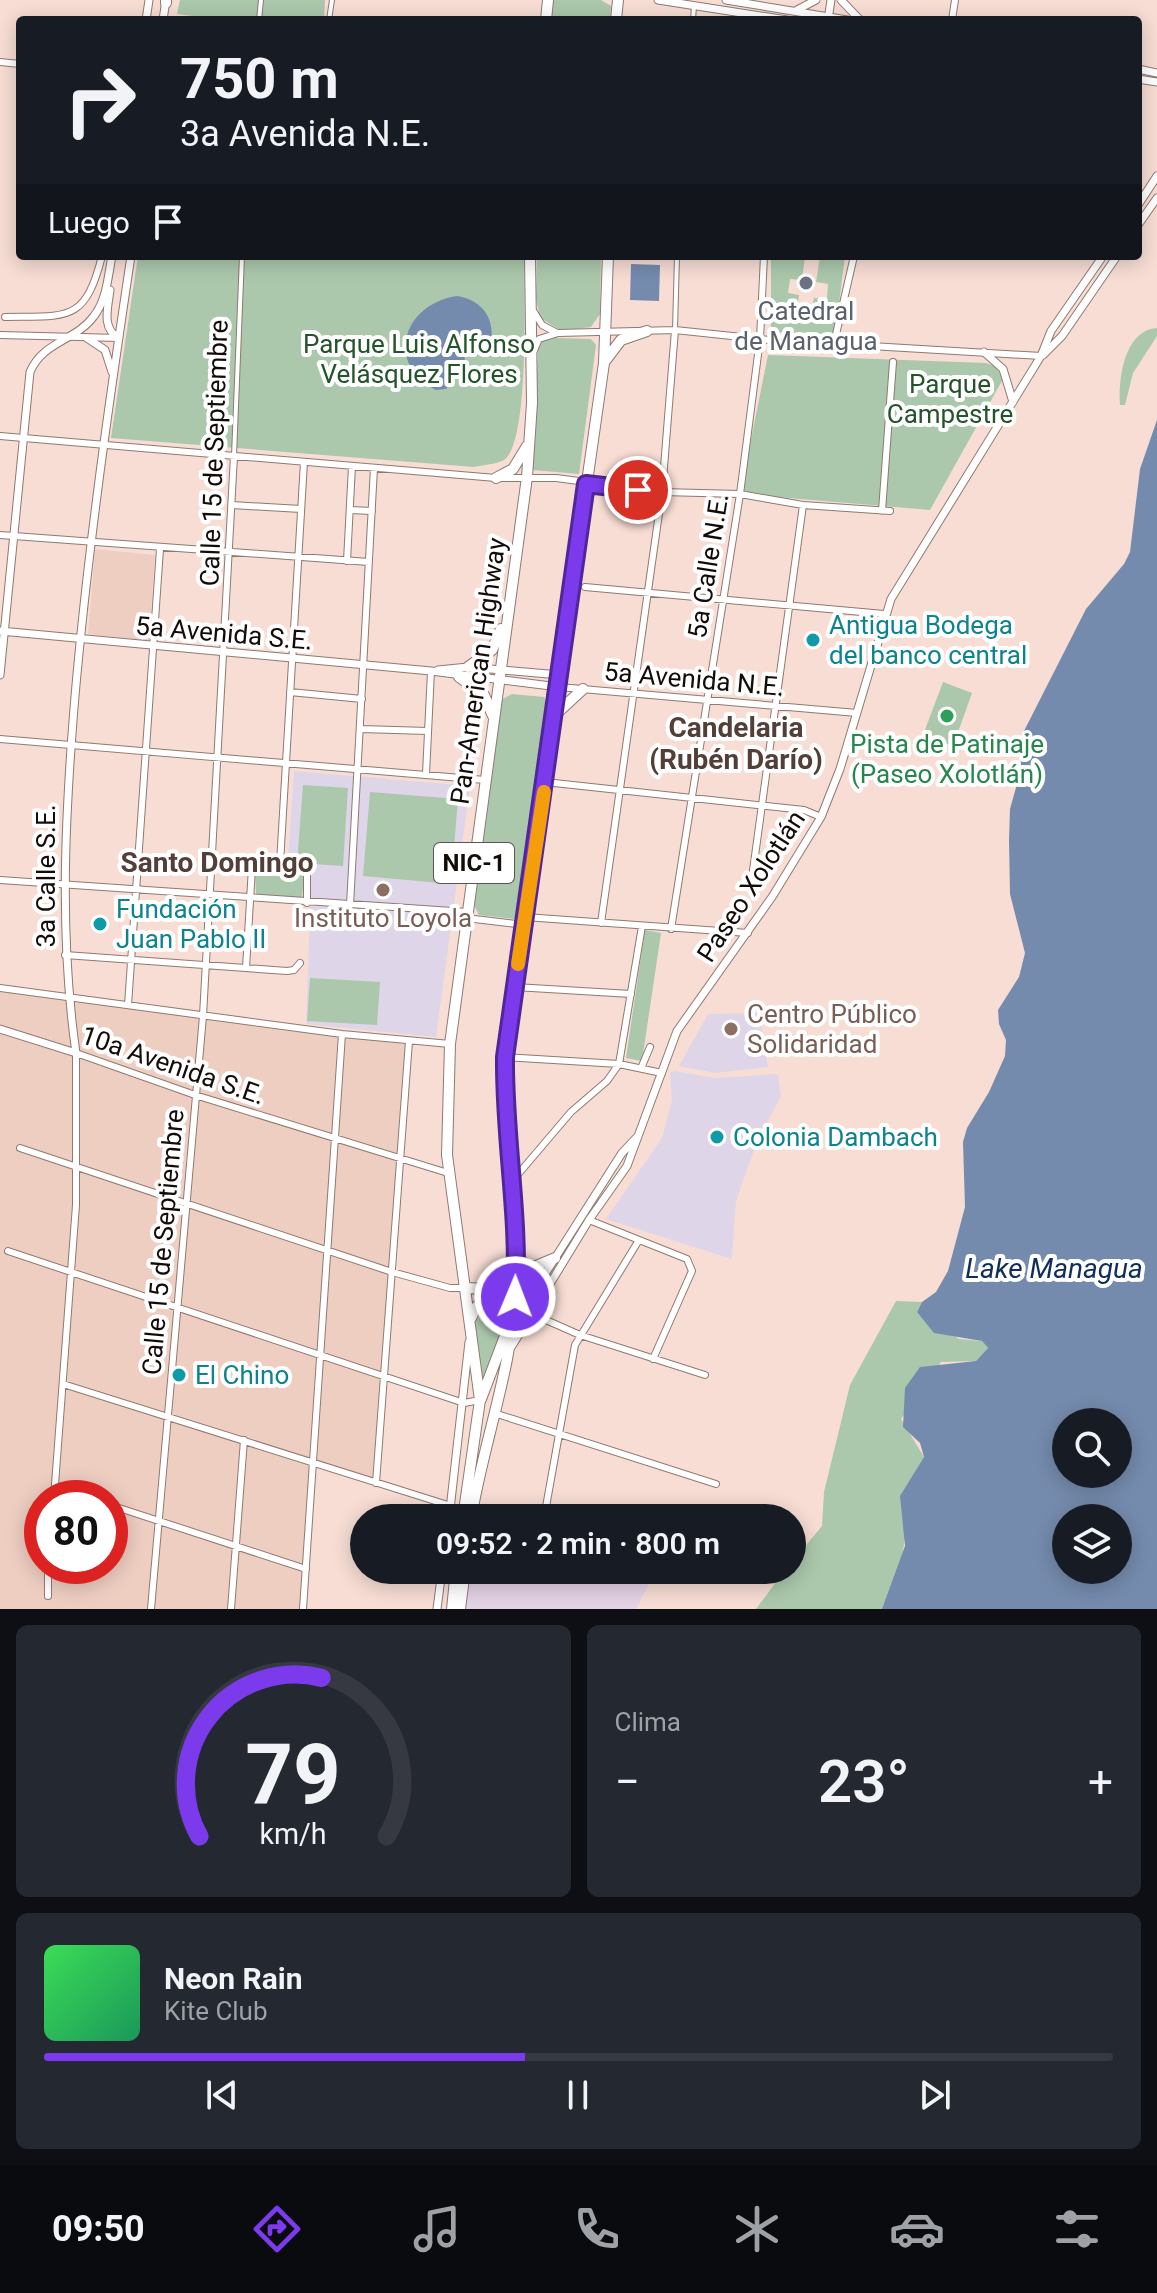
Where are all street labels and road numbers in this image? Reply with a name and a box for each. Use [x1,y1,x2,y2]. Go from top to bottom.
street label: Calle 15 de Septiembre [194,319,234,587]
street label: 5a Calle N.E. [682,491,734,641]
street label: Pan-American Highway [444,536,512,806]
street label: 5a Avenida S.E. [134,610,314,656]
street label: 5a Avenida N.E. [603,656,785,702]
street label: 3a Calle S.E. [31,804,61,948]
street label: Paseo Xolotlán [691,805,811,967]
road number: NIC-1 [434,843,514,883]
street label: 10a Avenida S.E. [77,1020,269,1110]
street label: Calle 15 de Septiembre [136,1108,190,1376]

